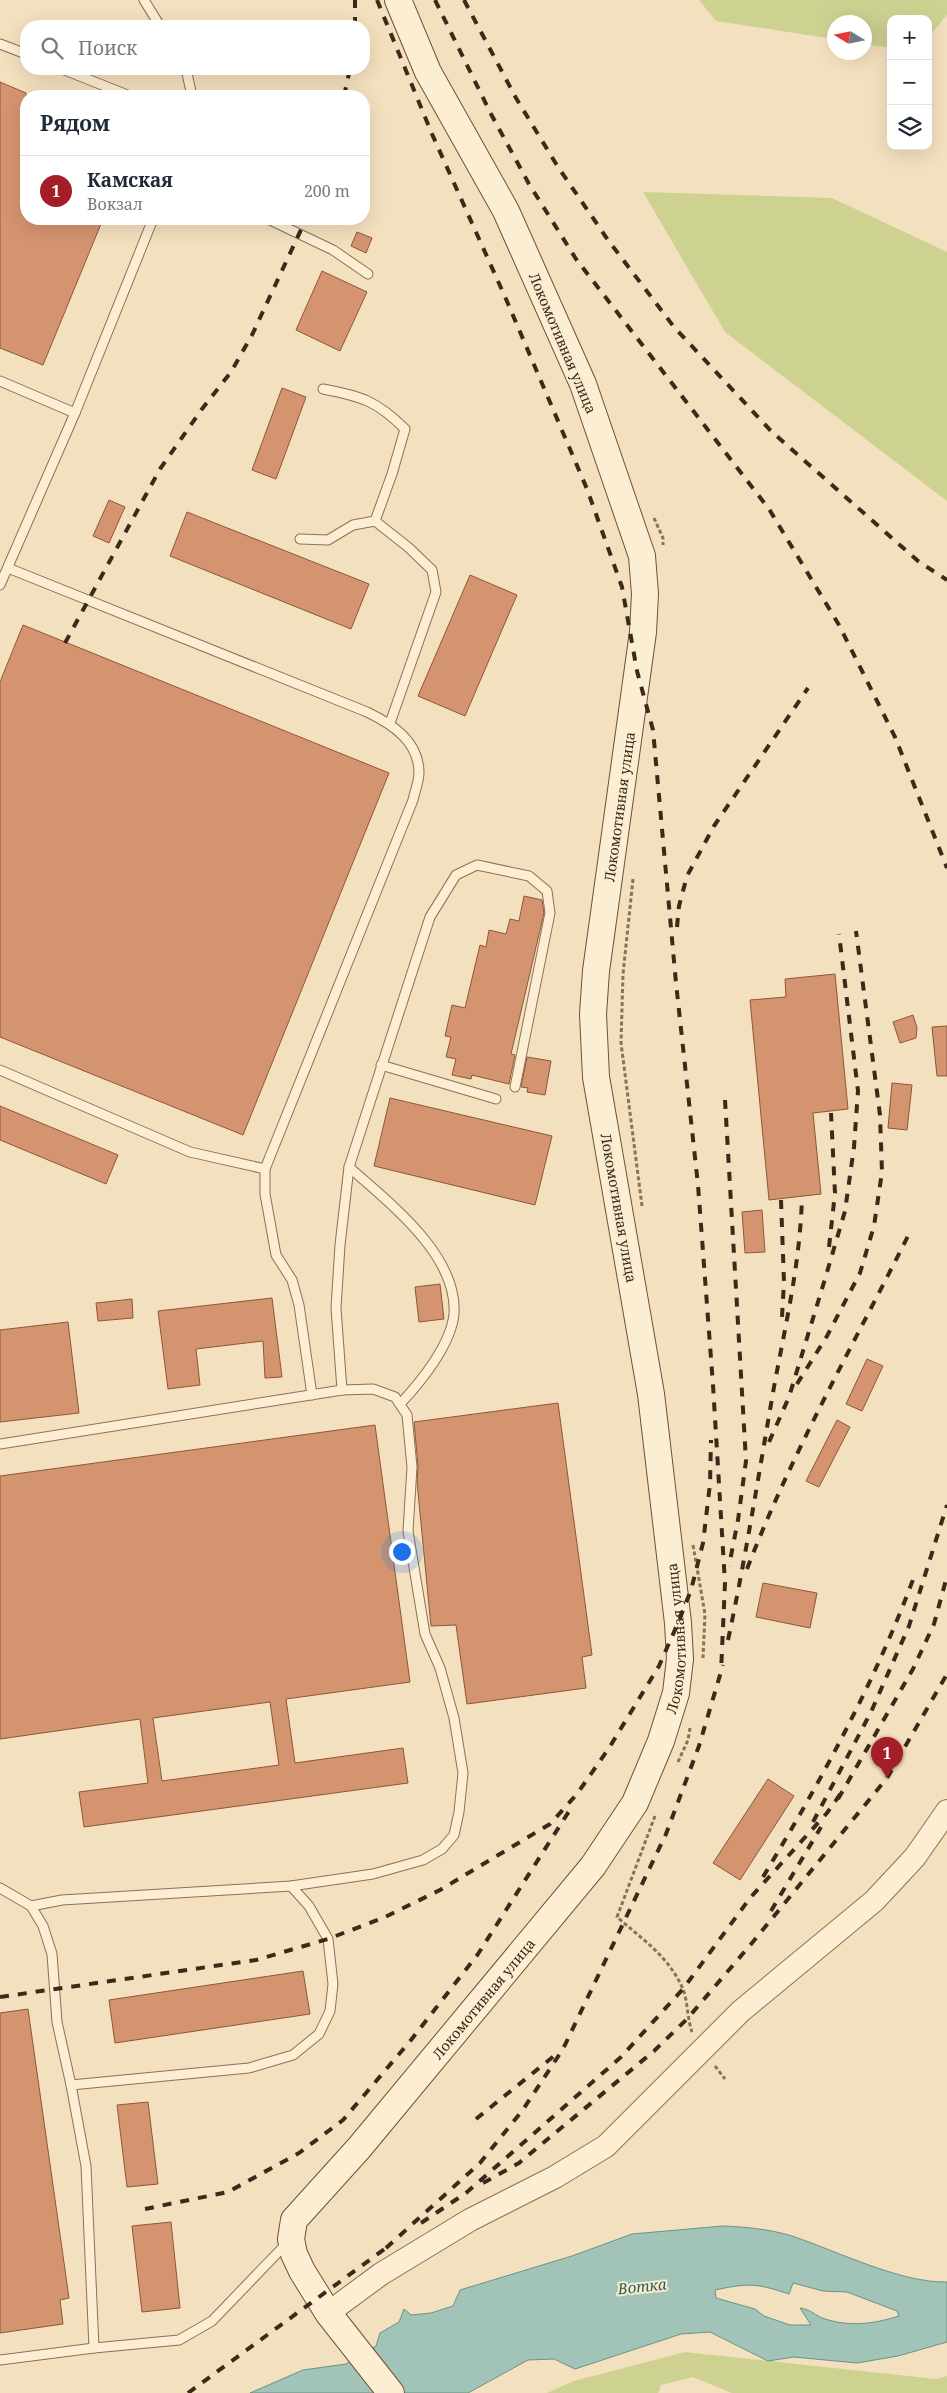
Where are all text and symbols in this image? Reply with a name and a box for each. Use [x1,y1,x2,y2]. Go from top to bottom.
north arrow [827,15,872,60]
map controls [887,15,932,150]
button: + [887,15,932,60]
search box [20,20,370,75]
icon: search [38,34,66,62]
text: Поиск [78,35,137,61]
button: − [887,60,932,105]
button: layers [887,105,932,150]
text: Рядом [40,109,110,137]
text: Камская [87,167,173,193]
text: 1 [51,180,61,202]
text: 200 m [304,180,350,202]
text: Вокзал [87,193,143,215]
street label: Локомотивная улица [525,270,601,416]
street label: Локомотивная улица [599,730,639,883]
street label: Локомотивная улица [597,1132,641,1284]
your location [389,1539,415,1565]
street label: Локомотивная улица [661,1562,690,1716]
pin: 1 [871,1737,903,1778]
street label: Локомотивная улица [428,1934,539,2063]
water label: Вотка [616,2273,668,2299]

